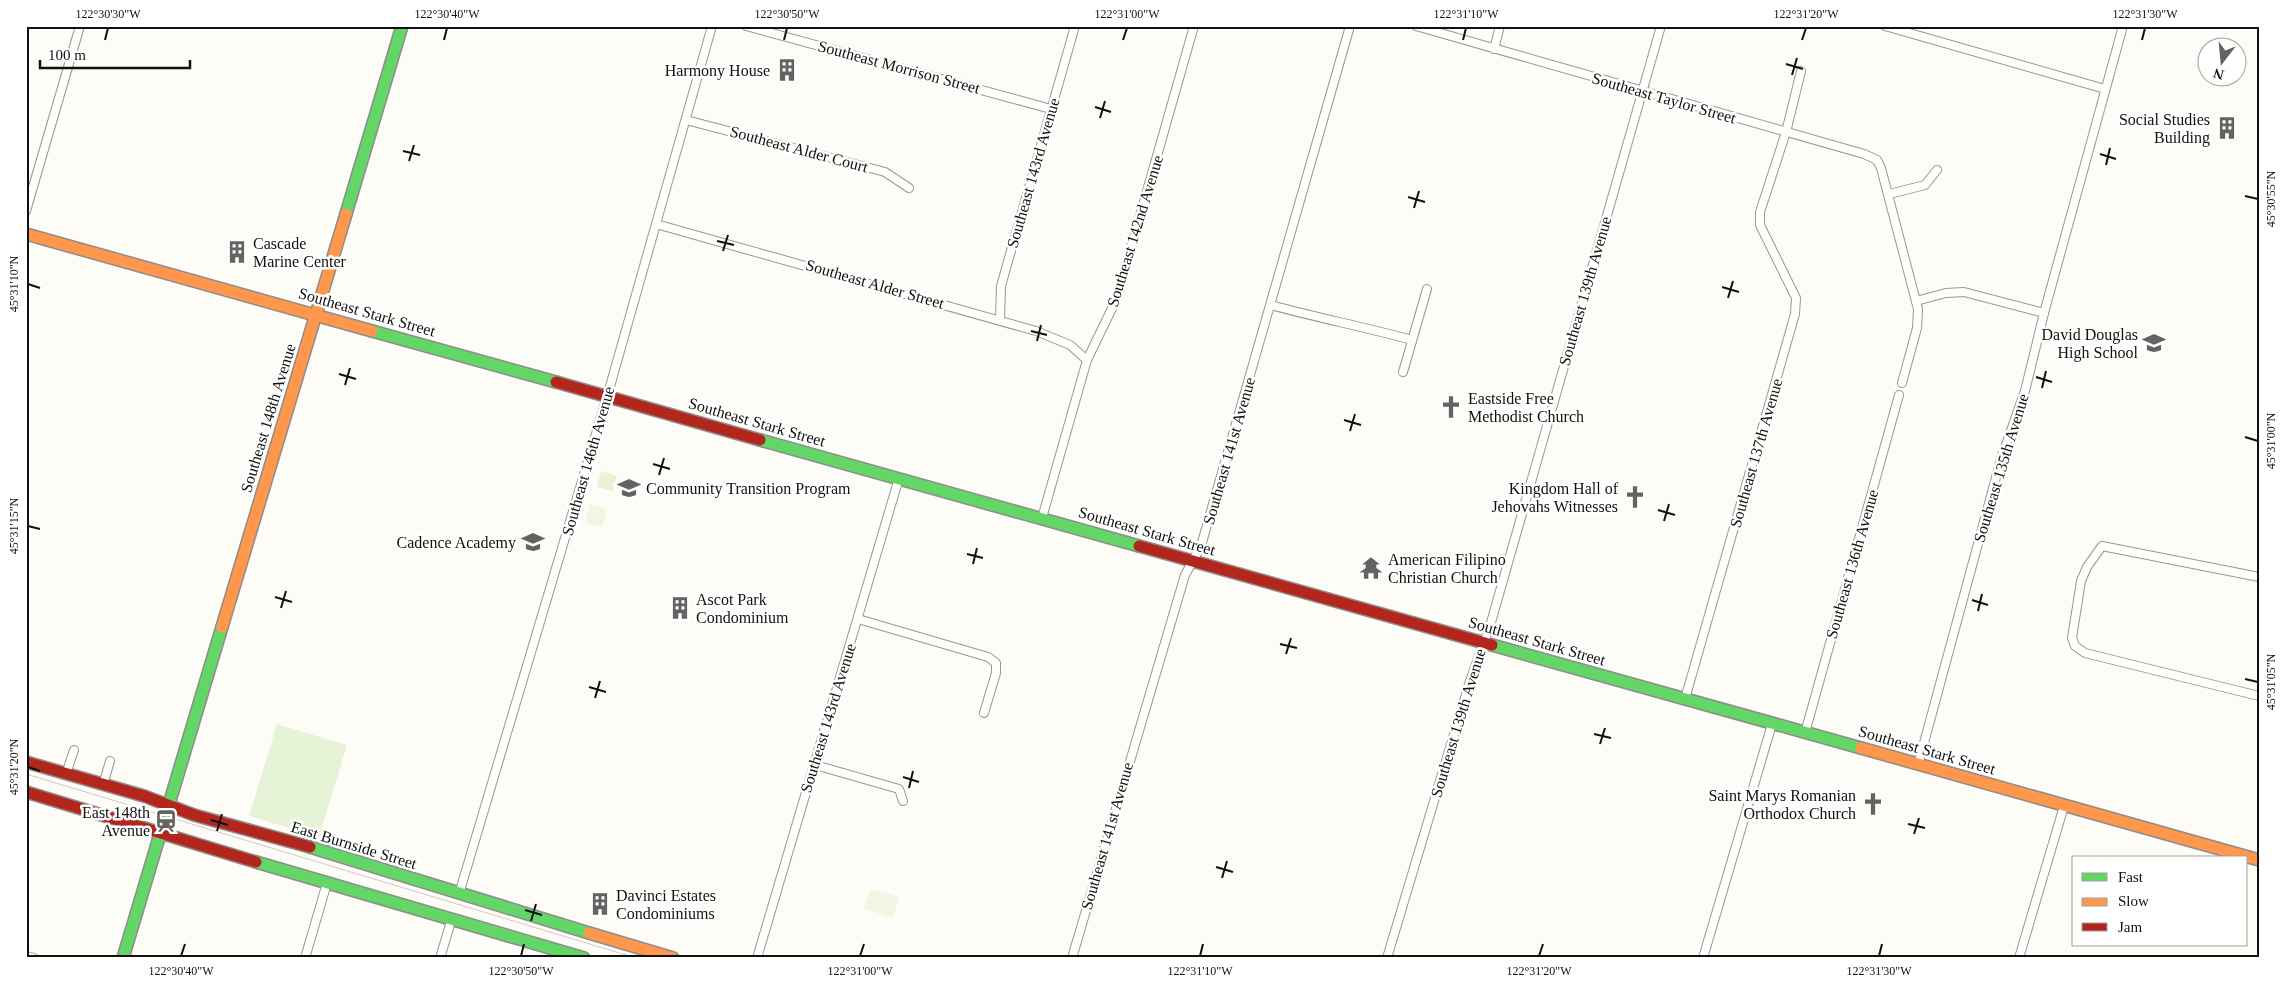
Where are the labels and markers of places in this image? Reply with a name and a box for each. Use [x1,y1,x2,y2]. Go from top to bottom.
building icon: Harmony House [774,57,800,83]
place label: Harmony House [665,62,770,80]
place label: Social Studies Building [2119,111,2210,147]
building icon: Social Studies Building [2214,115,2240,141]
place label: Cascade Marine Center [253,235,347,270]
building icon: Cascade Marine Center [224,239,250,265]
place label: David Douglas High School [2042,326,2139,362]
school or university icon: David Douglas High School [2141,330,2167,356]
place label: Eastside Free Methodist Church [1468,390,1584,425]
church icon: Eastside Free Methodist Church [1438,394,1464,420]
school or university icon: Community Transition Program [616,475,642,501]
place label: Community Transition Program [646,480,851,498]
place label: Kingdom Hall of Jehovahs Witnesses [1491,480,1619,515]
church icon: Kingdom Hall of Jehovahs Witnesses [1622,484,1648,510]
school or university icon: Cadence Academy [520,529,546,555]
place label: Cadence Academy [397,534,516,552]
place label: American Filipino Christian Church [1388,551,1506,586]
temple icon: American Filipino Christian Church [1358,555,1384,581]
place label: Ascot Park Condominium [696,591,789,626]
building icon: Ascot Park Condominium [667,595,693,621]
place label: Saint Marys Romanian Orthodox Church [1708,787,1856,822]
church icon: Saint Marys Romanian Orthodox Church [1860,791,1886,817]
place label: East 148th Avenue [82,804,150,839]
station icon: East 148th Avenue [153,808,179,834]
place label: Davinci Estates Condominiums [616,887,716,922]
building icon: Davinci Estates Condominiums [587,891,613,917]

